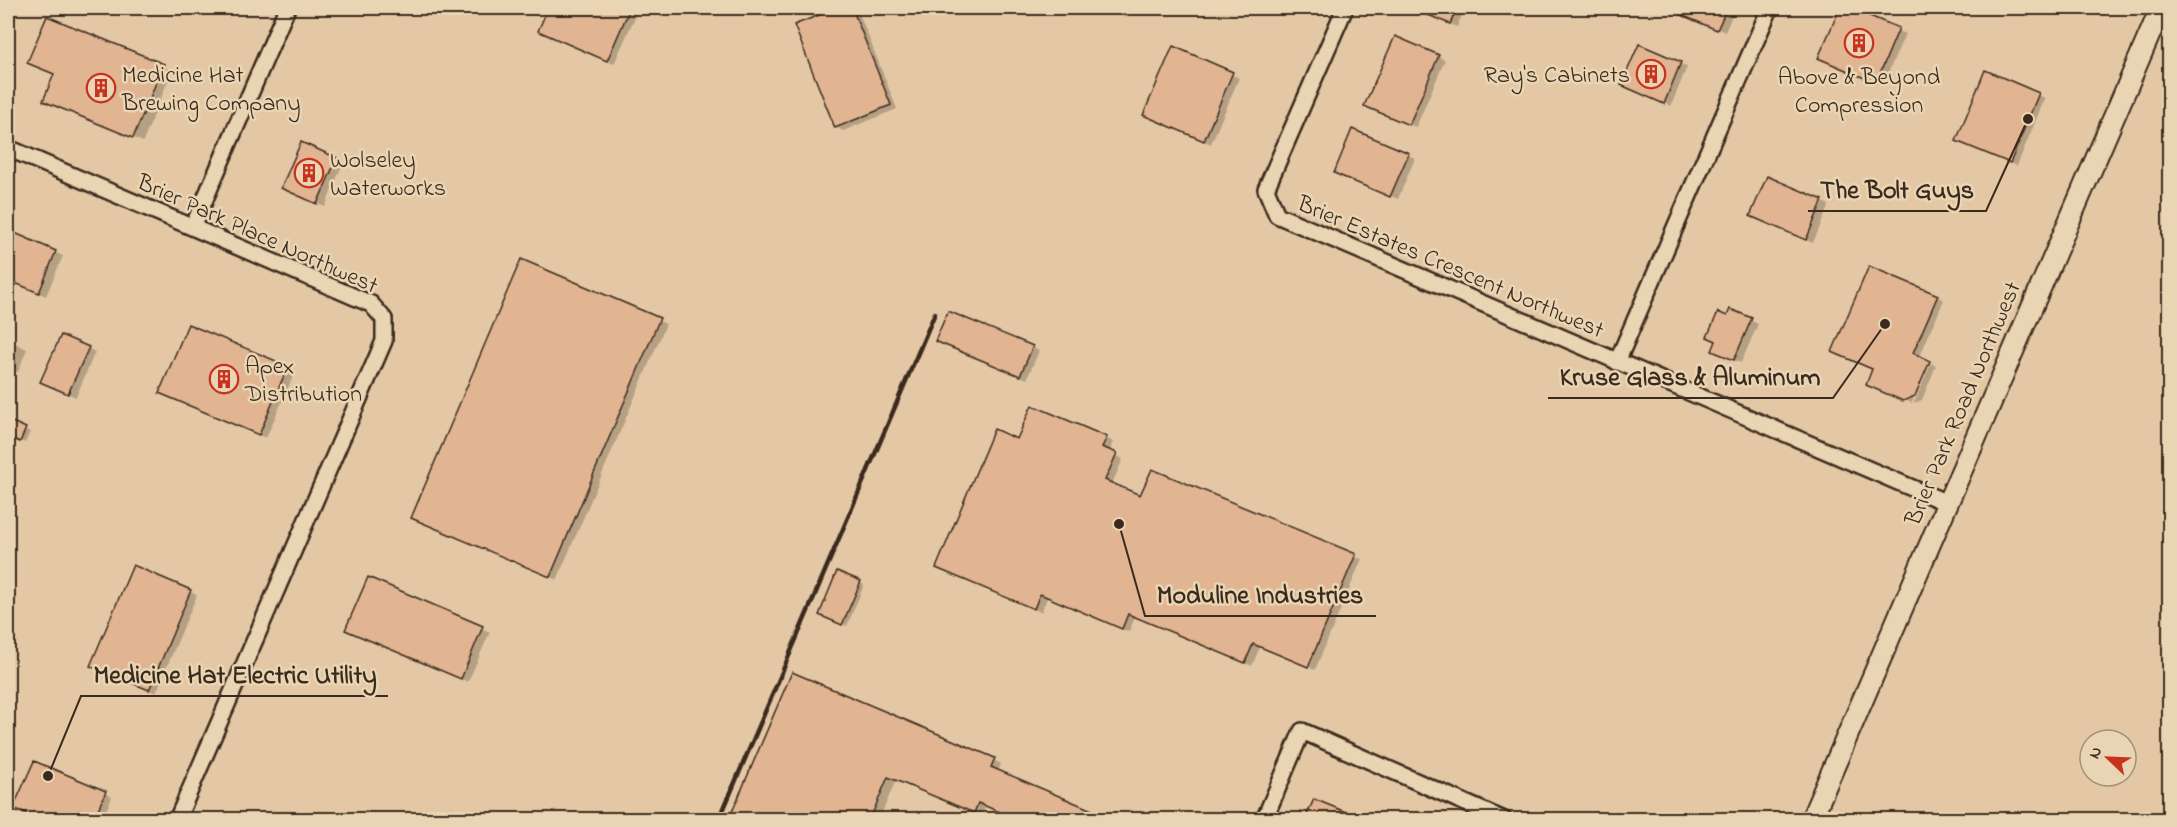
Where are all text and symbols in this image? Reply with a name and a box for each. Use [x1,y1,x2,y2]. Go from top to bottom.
building icon: Above & Beyond Compression [1843,27,1875,59]
building icon: Ray's Cabinets [1635,58,1667,90]
place label: Medicine Hat Brewing Company [121,59,301,123]
place label: Ray's Cabinets [1484,59,1630,95]
place label: Above & Beyond Compression [1778,61,1941,124]
building icon: Medicine Hat Brewing Company [85,72,117,104]
place label: Wolseley Waterworks [330,144,446,207]
building icon: Wolseley Waterworks [293,157,325,189]
street label: Brier Park Place Northwest [130,166,383,304]
callout: The Bolt Guys [1808,167,1986,211]
text: The Bolt Guys [1820,173,1974,211]
street label: Brier Estates Crescent Northwest [1290,187,1609,349]
street label: Brier Park Road Northwest [1897,277,2032,532]
place label: Apex Distribution [244,350,362,413]
callout: Kruse Glass & Aluminum [1548,354,1833,398]
text: Kruse Glass & Aluminum [1560,360,1820,398]
building icon: Apex Distribution [208,363,240,395]
callout: Moduline Industries [1145,572,1376,616]
text: Moduline Industries [1157,578,1363,616]
callout: Medicine Hat Electric Utility [81,652,388,696]
text: Medicine Hat Electric Utility [93,658,377,696]
north arrow [2078,728,2138,788]
text: N [2083,743,2109,763]

